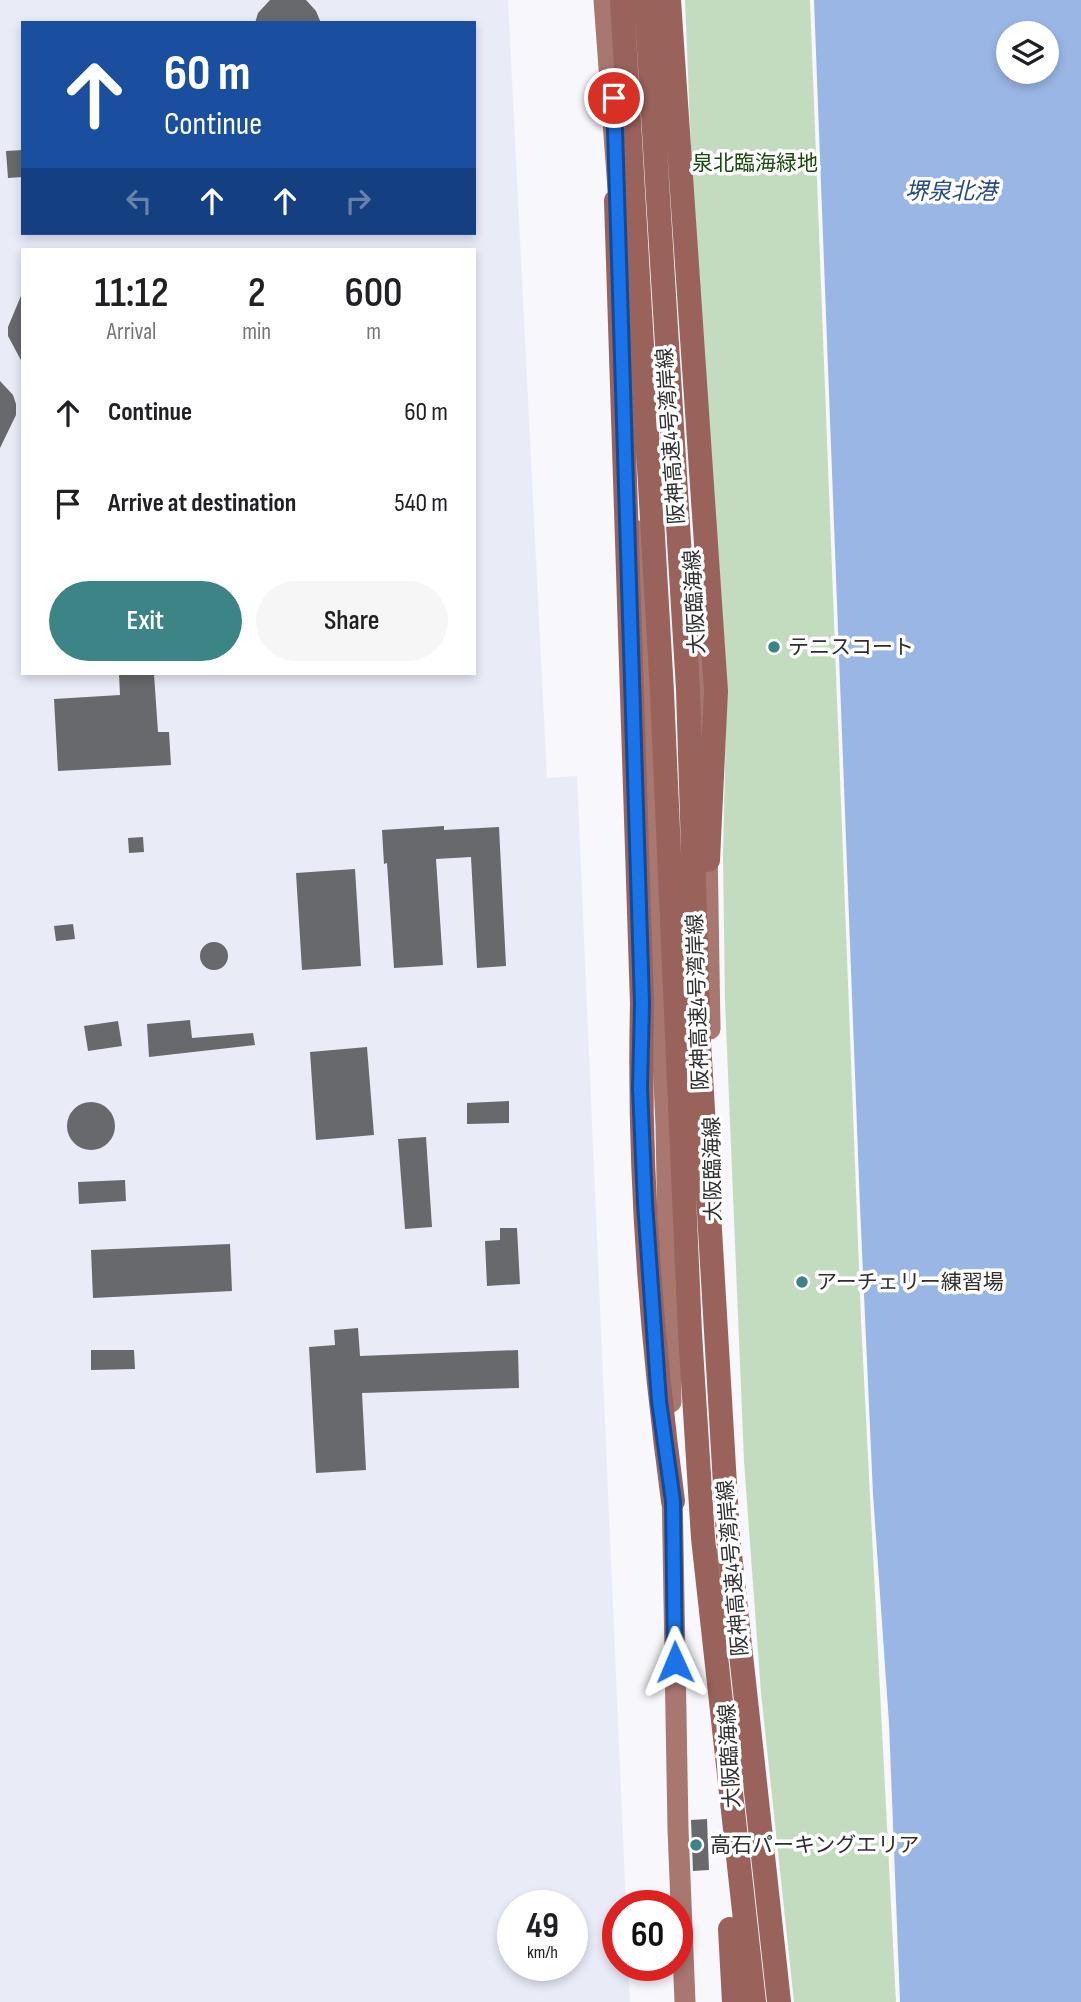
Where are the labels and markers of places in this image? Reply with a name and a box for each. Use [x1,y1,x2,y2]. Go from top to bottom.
pin [584,68,644,128]
place label: テニスコート [788,635,914,660]
marker: テニスコート [766,639,782,655]
place label: アーチェリー練習場 [816,1270,1004,1295]
marker: アーチェリー練習場 [794,1274,810,1290]
place label: 高石パーキングエリア [710,1833,919,1858]
marker: 高石パーキングエリア [688,1837,704,1853]

